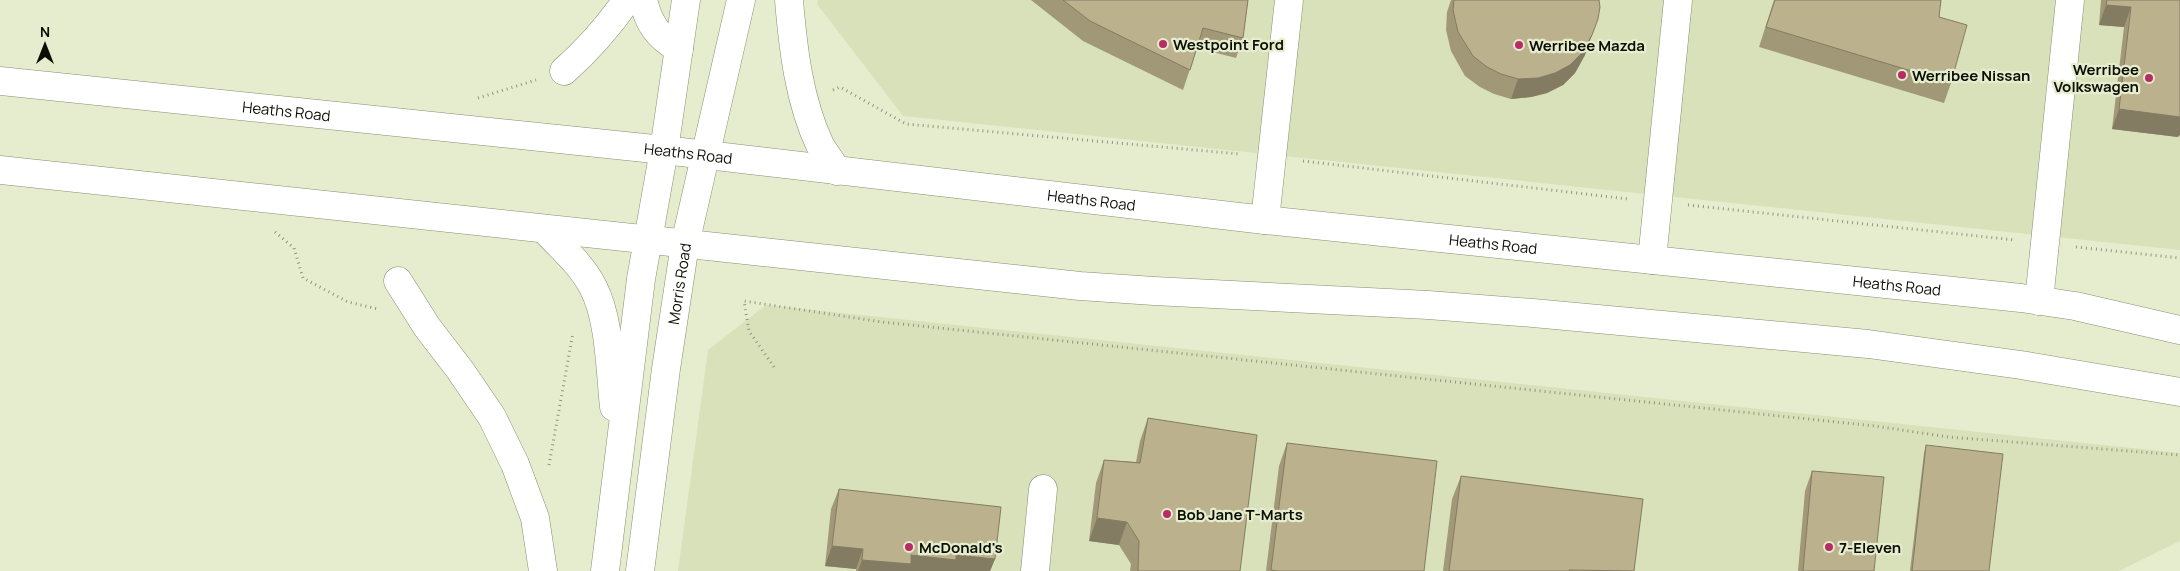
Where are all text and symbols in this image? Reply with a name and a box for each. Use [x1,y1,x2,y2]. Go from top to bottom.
north arrow [20,20,70,70]
text: N [40,22,50,41]
place label: Westpoint Ford [1173,34,1284,55]
place label: Werribee Mazda [1529,35,1645,56]
marker: Westpoint Ford [1157,38,1169,50]
marker: Werribee Mazda [1513,39,1525,51]
place label: Werribee Volkswagen [2053,59,2139,97]
place label: Werribee Nissan [1912,65,2030,86]
marker: Werribee Nissan [1896,69,1908,81]
marker: Werribee Volkswagen [2143,72,2155,84]
street label: Heaths Road [241,96,332,126]
street label: Heaths Road [643,137,733,168]
street label: Heaths Road [1046,184,1137,215]
street label: Heaths Road [1448,229,1538,259]
street label: Morris Road [662,241,696,326]
street label: Heaths Road [1852,270,1942,300]
place label: Bob Jane T-Marts [1177,504,1303,525]
marker: Bob Jane T-Marts [1161,508,1173,520]
place label: McDonald's [919,537,1003,558]
place label: 7-Eleven [1839,537,1901,558]
marker: McDonald's [903,541,915,553]
marker: 7-Eleven [1823,541,1835,553]

